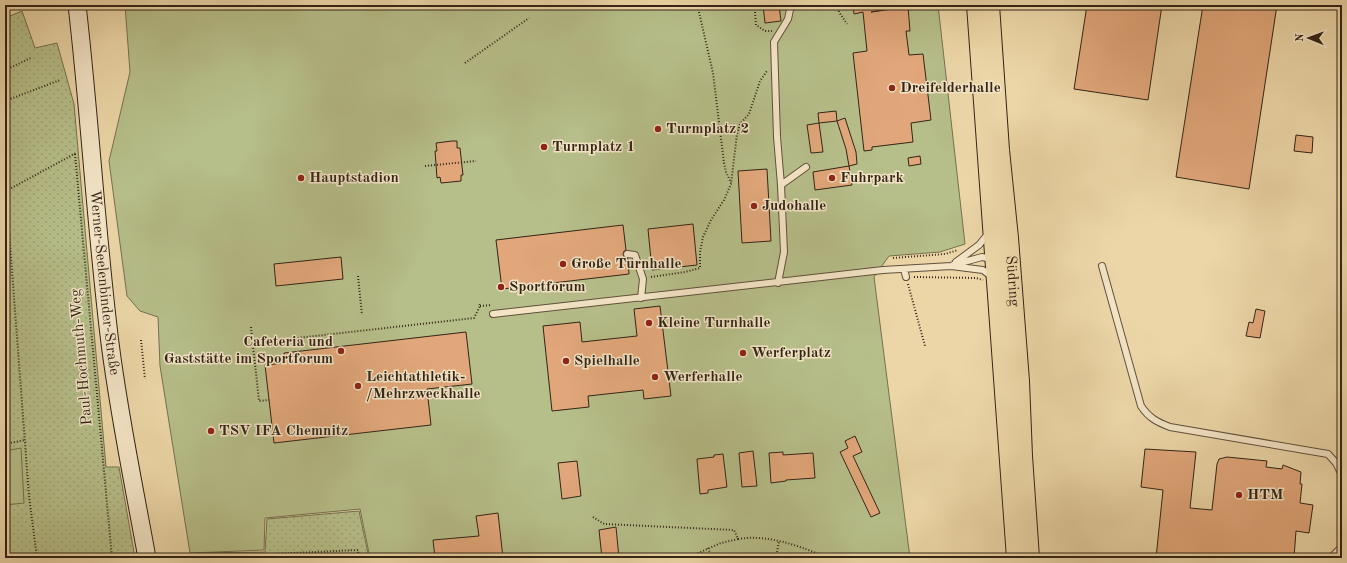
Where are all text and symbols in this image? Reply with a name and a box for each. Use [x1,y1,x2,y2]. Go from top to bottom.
north arrow [1289,18,1329,58]
text: N [1295,33,1306,42]
place label: Dreifelderhalle [900,81,1001,96]
marker: Dreifelderhalle [887,83,897,93]
place label: Turmplatz 2 [666,122,749,137]
marker: Turmplatz 2 [653,124,663,134]
place label: Turmplatz 1 [552,140,635,155]
marker: Turmplatz 1 [539,142,549,152]
place label: Hauptstadion [309,171,399,186]
place label: Fuhrpark [840,171,905,186]
marker: Hauptstadion [296,173,306,183]
marker: Fuhrpark [827,173,837,183]
street label: Werner-Seelenbinder-Straße [87,190,122,376]
place label: Judohalle [762,199,826,214]
marker: Judohalle [749,201,759,211]
street label: Südring [1003,255,1022,307]
place label: Große Turnhalle [571,257,682,272]
marker: Große Turnhalle [558,259,568,269]
place label: Sportforum [509,280,586,295]
marker: Sportforum [496,282,506,292]
street label: Paul-Hochmuth-Weg [69,288,95,426]
place label: Kleine Turnhalle [657,316,771,331]
marker: Kleine Turnhalle [644,318,654,328]
place label: Cafeteria und Gaststätte im Sportforum [164,335,333,367]
marker: Cafeteria und Gaststätte im Sportforum [336,346,346,356]
place label: Werferplatz [751,346,831,361]
marker: Werferplatz [738,348,748,358]
place label: Spielhalle [574,354,640,369]
marker: Spielhalle [561,356,571,366]
place label: Leichtathletik- /Mehrzweckhalle [366,370,481,402]
place label: Werferhalle [663,370,742,385]
marker: Werferhalle [650,372,660,382]
marker: Leichtathletik- /Mehrzweckhalle [353,381,363,391]
place label: TSV IFA Chemnitz [219,424,348,439]
marker: TSV IFA Chemnitz [206,426,216,436]
place label: HTM [1247,488,1283,503]
marker: HTM [1234,490,1244,500]

